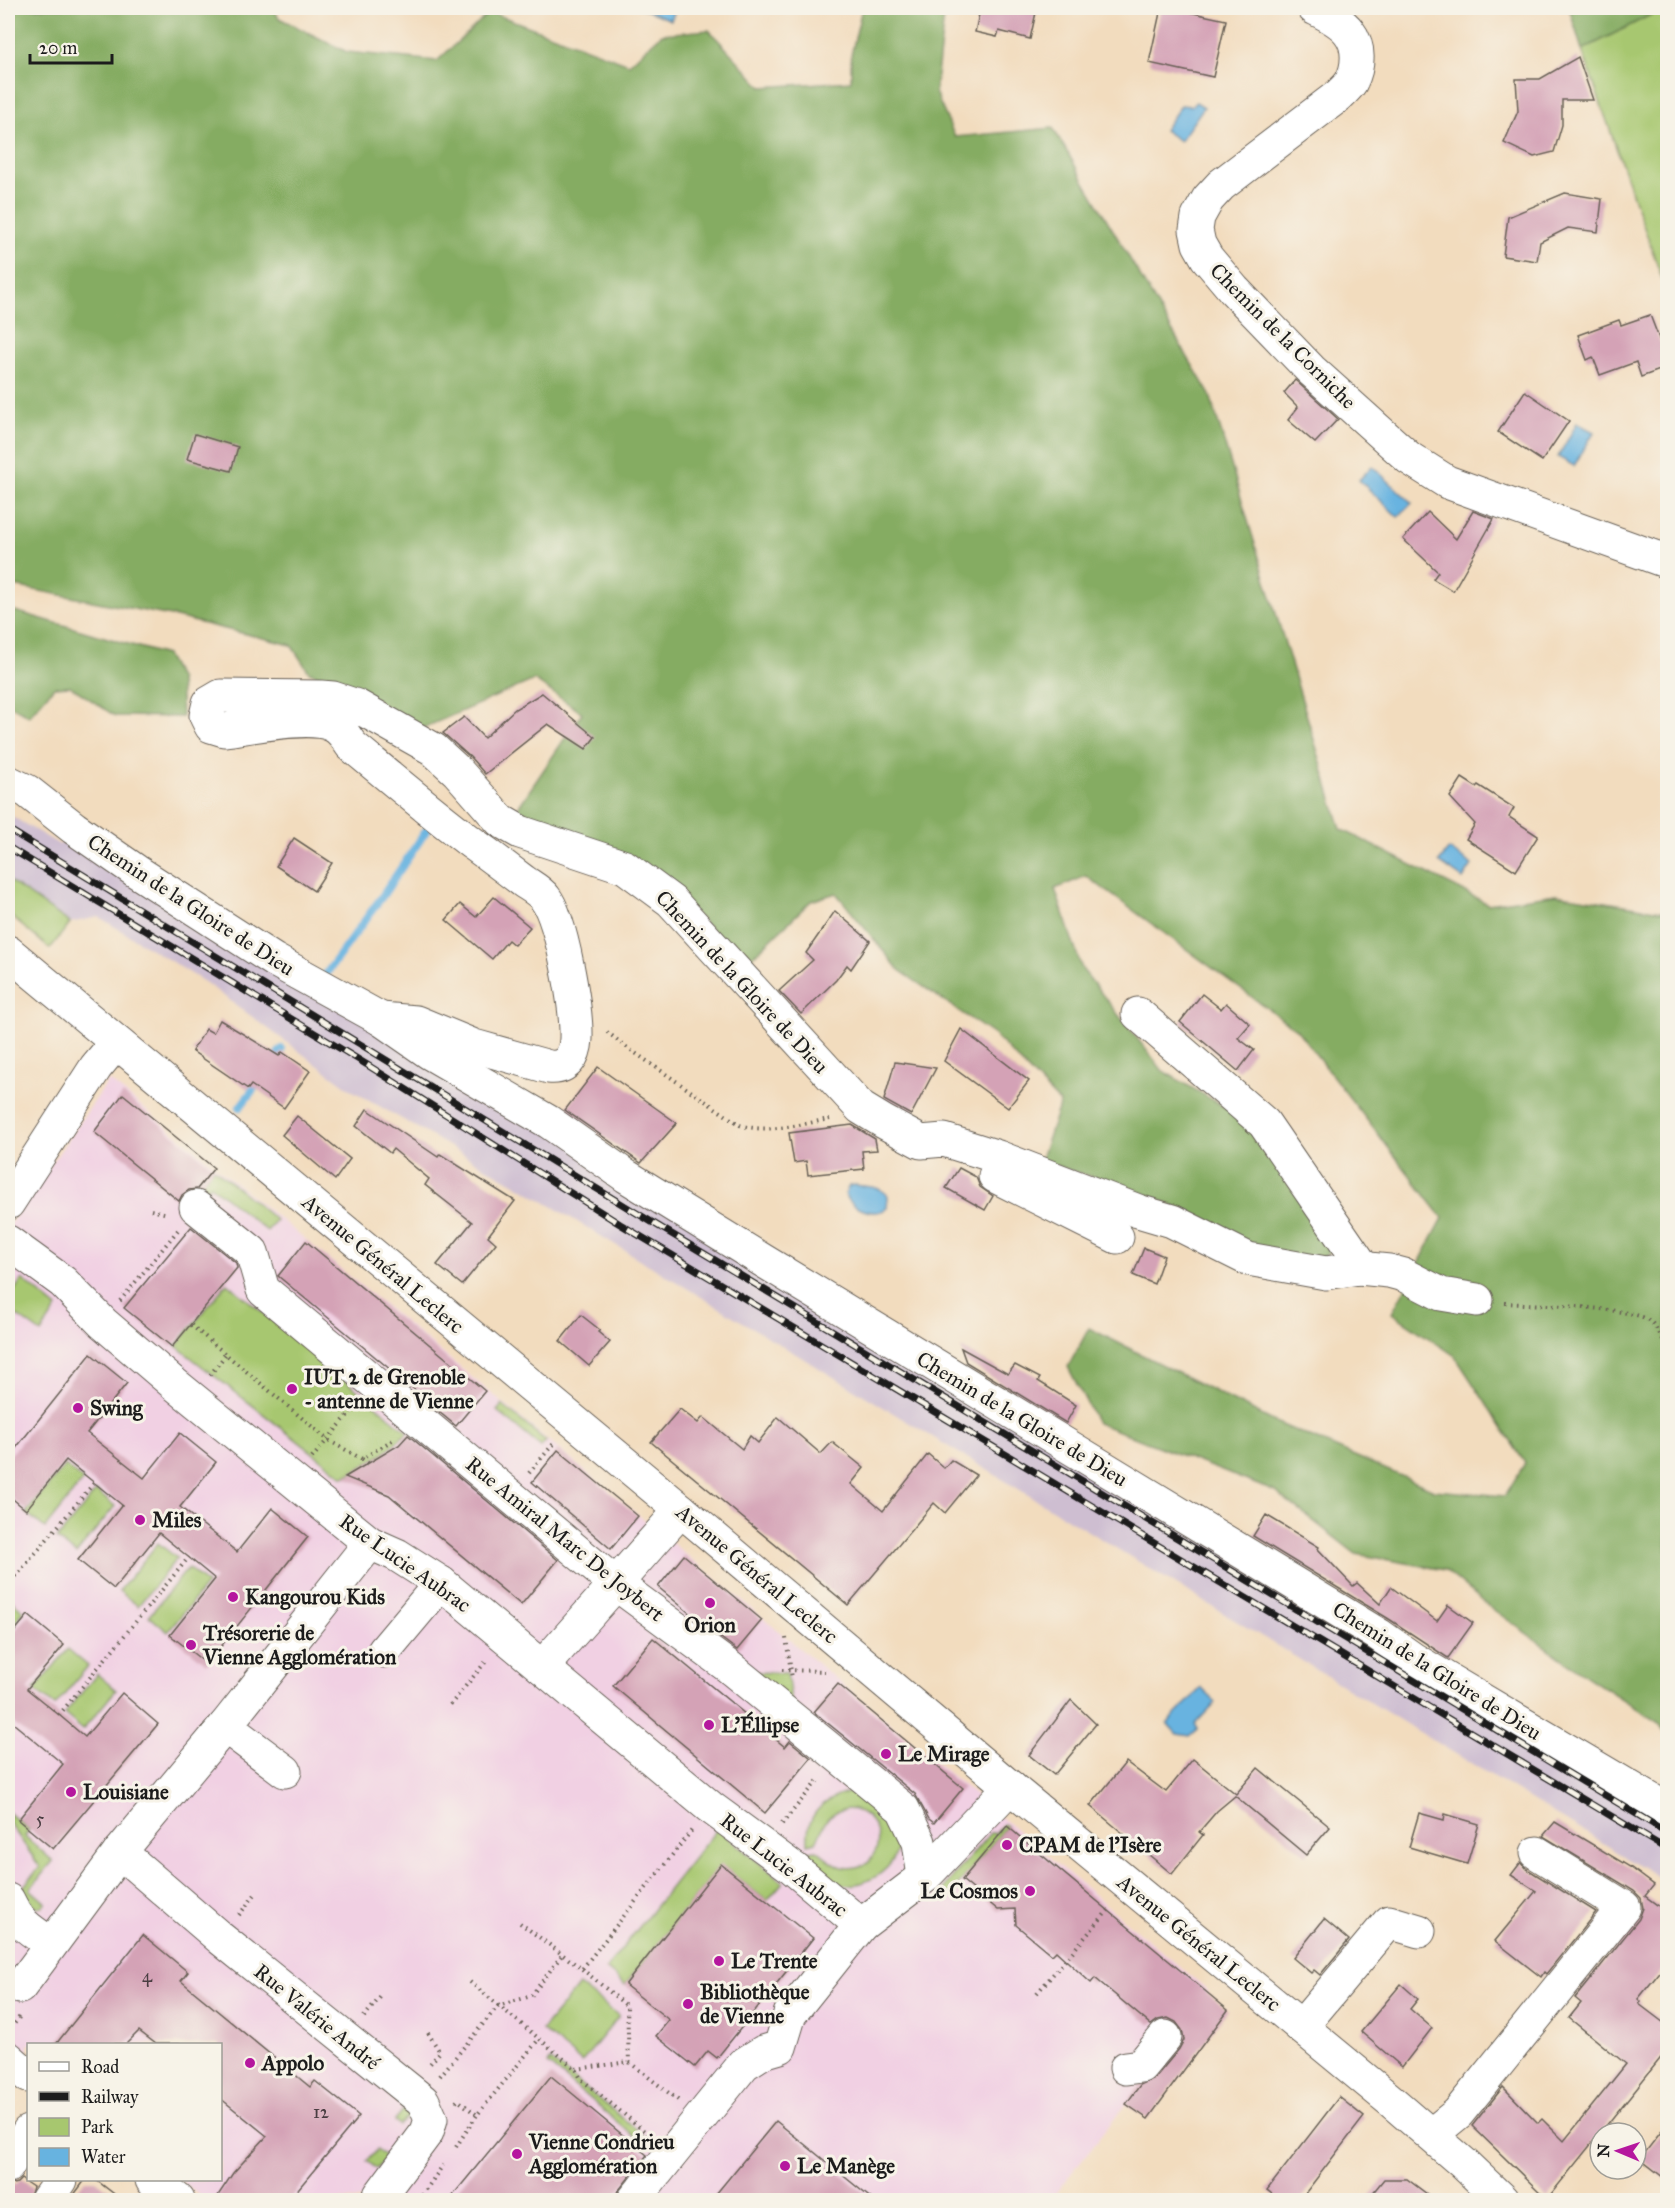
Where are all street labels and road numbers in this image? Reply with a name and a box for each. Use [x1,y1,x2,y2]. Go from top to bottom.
street label: Chemin de la Corniche [1205,258,1362,415]
street label: Chemin de la Gloire de Dieu [83,828,299,982]
street label: Chemin de la Gloire de Dieu [650,885,834,1079]
street label: Avenue Général Leclerc [296,1188,469,1339]
street label: Chemin de la Gloire de Dieu [912,1346,1132,1492]
street label: Rue Amiral Marc De Joybert [461,1451,670,1627]
street label: Avenue Général Leclerc [670,1498,843,1649]
street label: Rue Lucie Aubrac [334,1508,476,1618]
street label: Chemin de la Gloire de Dieu [1328,1596,1546,1746]
street label: Rue Lucie Aubrac [715,1807,853,1923]
street label: Avenue Général Leclerc [1111,1868,1286,2017]
street label: Rue Valérie André [249,1958,385,2076]

